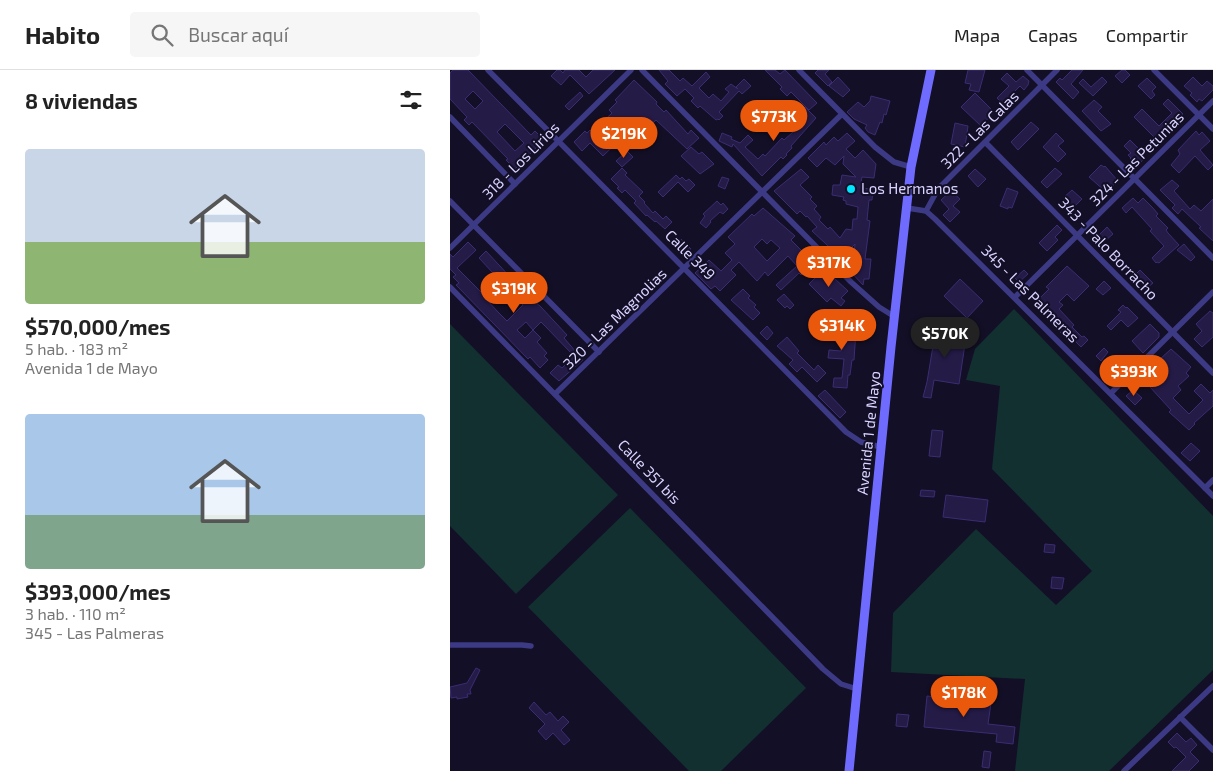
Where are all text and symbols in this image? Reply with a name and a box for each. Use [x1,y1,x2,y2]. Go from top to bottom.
search box [130,12,480,57]
text: Habito [25,20,100,49]
icon: search [148,21,176,49]
text: Buscar aquí [188,23,288,46]
text: Mapa [954,24,1000,46]
text: Capas [1028,24,1078,46]
text: Compartir [1106,24,1188,46]
icon: filters [397,86,425,114]
street label: 322 - Las Calas [937,87,1022,172]
text: 8 viviendas [25,88,138,113]
pin: $773K [739,100,809,142]
text: $773K [751,106,797,125]
street label: 324 - Las Petunias [1085,107,1187,209]
pin: $219K [589,116,659,159]
street label: 318 - Los Lirios [478,118,562,202]
text: $219K [601,123,647,142]
place label: Los Hermanos [861,179,959,197]
icon: home [180,181,270,271]
marker: Los Hermanos [845,183,857,195]
street label: 343 - Palo Borracho [1055,193,1162,303]
street label: Calle 349 [662,226,719,283]
street label: 345 - Las Palmeras [978,241,1083,346]
pin: $317K [794,246,864,288]
text: $317K [807,252,851,271]
street label: 320 - Las Magnolias [559,264,670,372]
pin: $319K [479,272,549,314]
text: $319K [492,278,536,297]
pin: $314K [807,308,877,351]
text: $570,000/mes [25,314,170,339]
text: $314K [819,315,865,334]
pin: $570K [910,316,980,359]
text: $570K [922,323,968,342]
text: 5 hab. · 183 m² [25,339,128,358]
pin: $393K [1099,354,1169,397]
text: Avenida 1 de Mayo [25,358,158,377]
text: $393K [1110,361,1158,380]
street label: Avenida 1 de Mayo [853,370,883,496]
street label: Calle 351 bis [615,435,685,507]
icon: home [180,446,270,536]
text: $393,000/mes [25,579,171,604]
text: 3 hab. · 110 m² [25,604,126,623]
text: 345 - Las Palmeras [25,623,164,642]
pin: $178K [929,676,999,718]
text: $178K [942,682,986,701]

